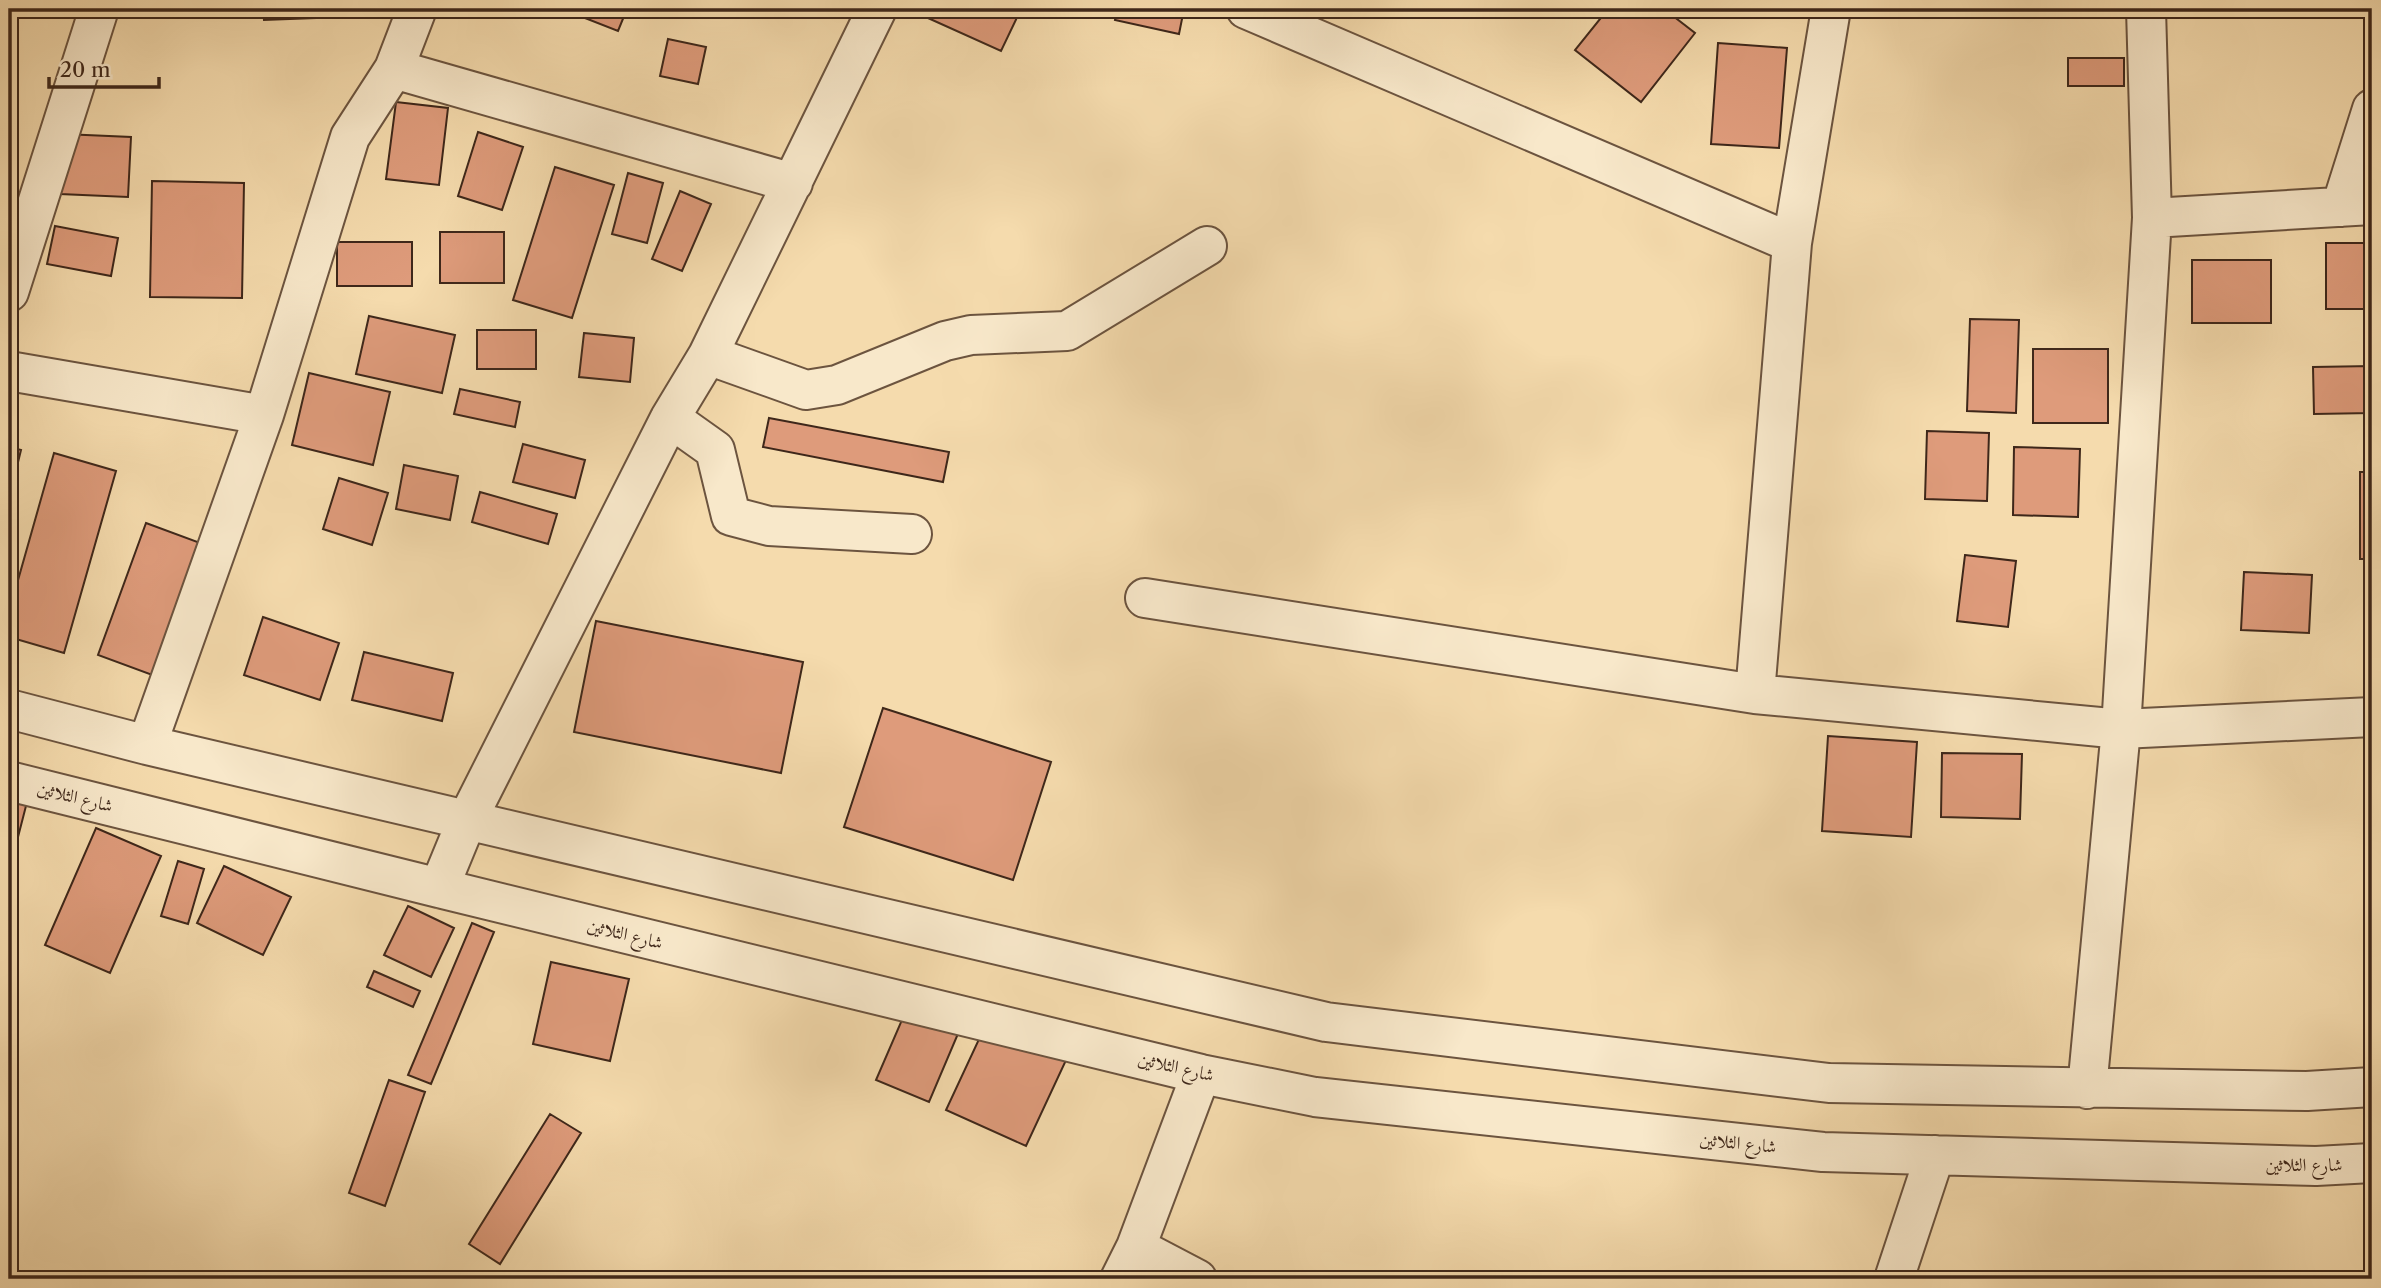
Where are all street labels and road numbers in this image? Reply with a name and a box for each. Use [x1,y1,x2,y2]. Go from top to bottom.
street label: شارع الثلاثين [34,777,115,821]
street label: شارع الثلاثين [584,914,665,958]
street label: شارع الثلاثين [1135,1048,1216,1090]
street label: شارع الثلاثين [1698,1128,1777,1162]
street label: شارع الثلاثين [2265,1154,2343,1180]

